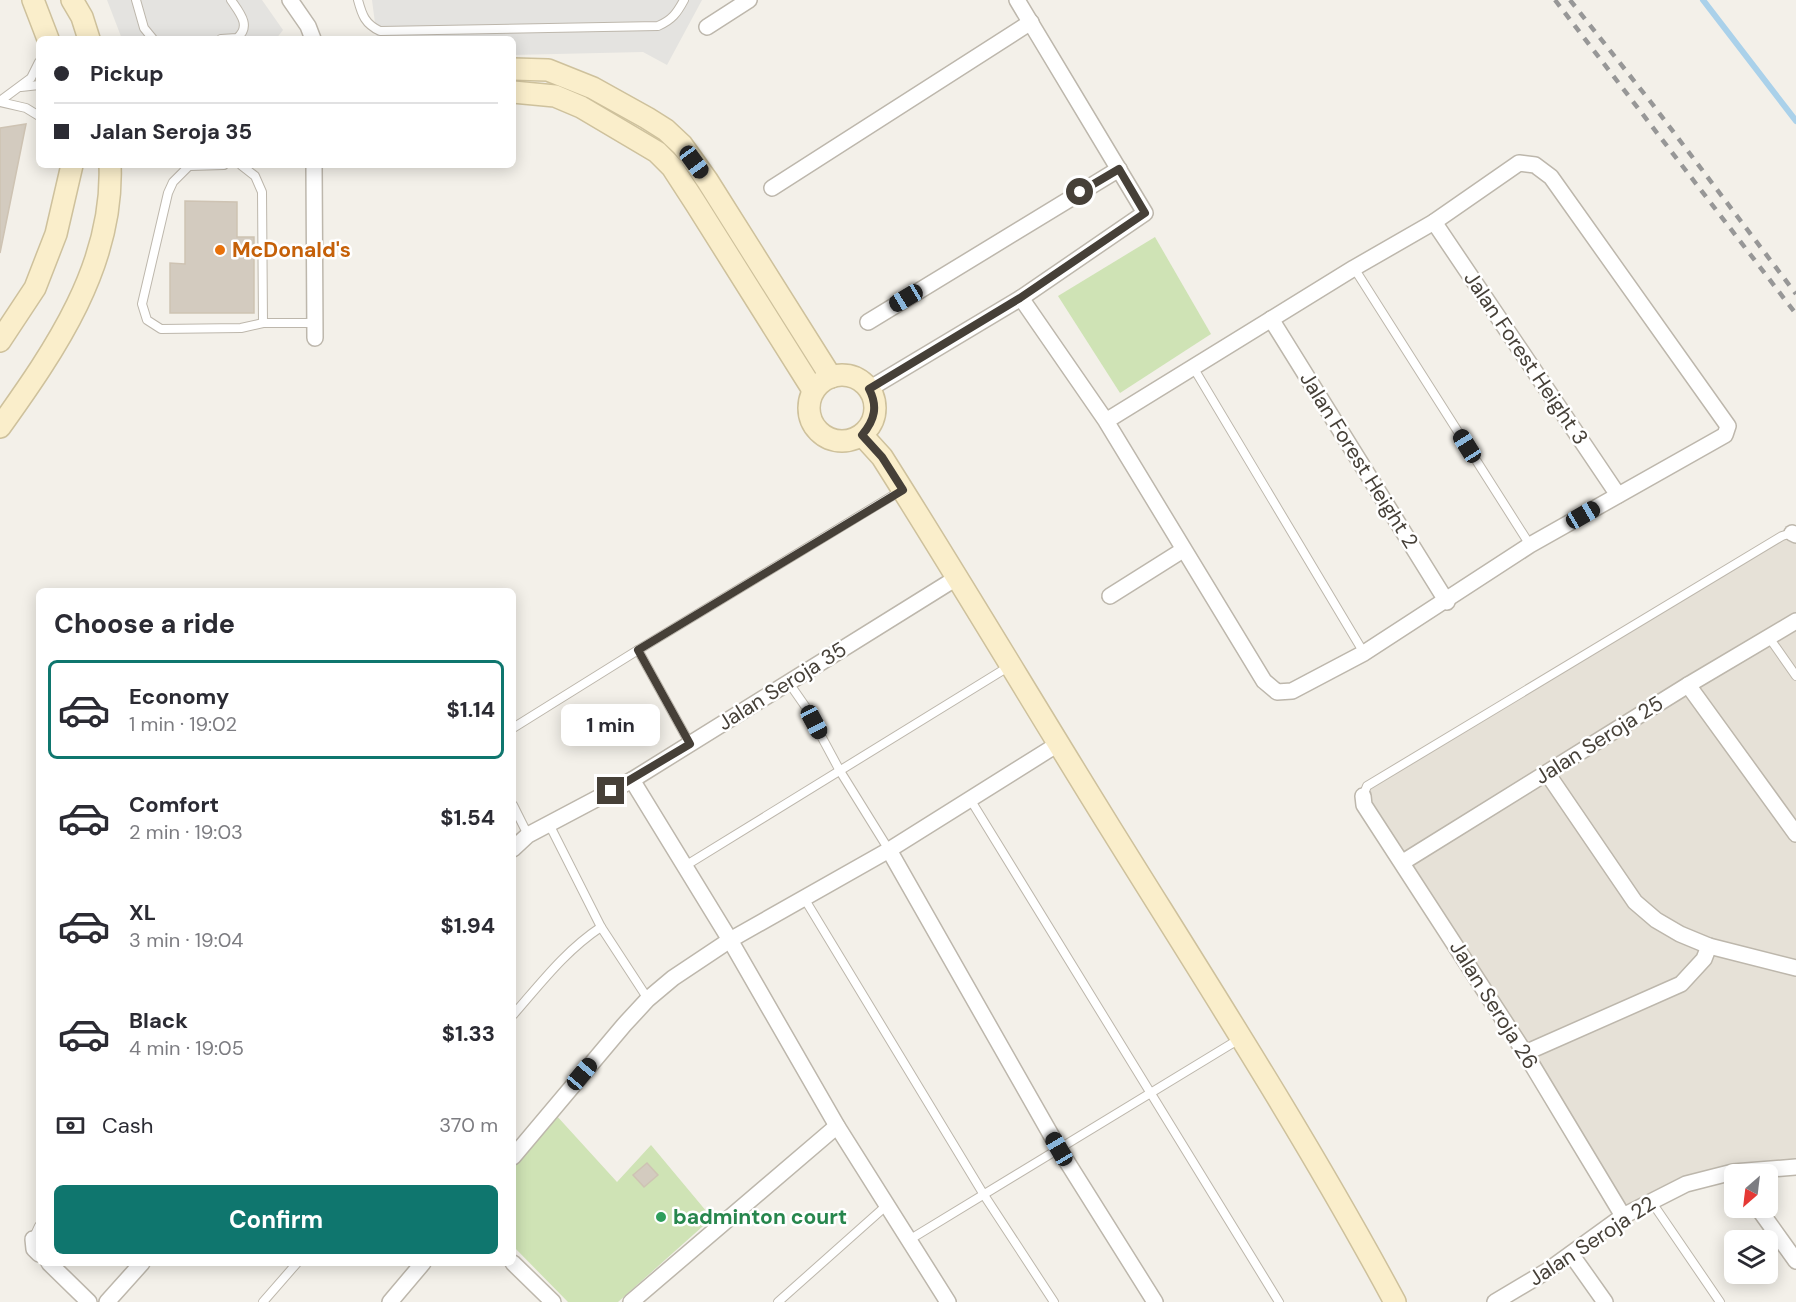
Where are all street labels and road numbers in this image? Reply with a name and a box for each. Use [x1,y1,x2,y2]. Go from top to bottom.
street label: Jalan Forest Height 3 [1458,266,1594,450]
street label: Jalan Forest Height 2 [1293,366,1425,554]
street label: Jalan Seroja 35 [712,635,852,737]
street label: Jalan Seroja 25 [1529,689,1669,791]
street label: Jalan Seroja 26 [1443,935,1545,1075]
street label: Jalan Seroja 22 [1523,1190,1661,1292]

